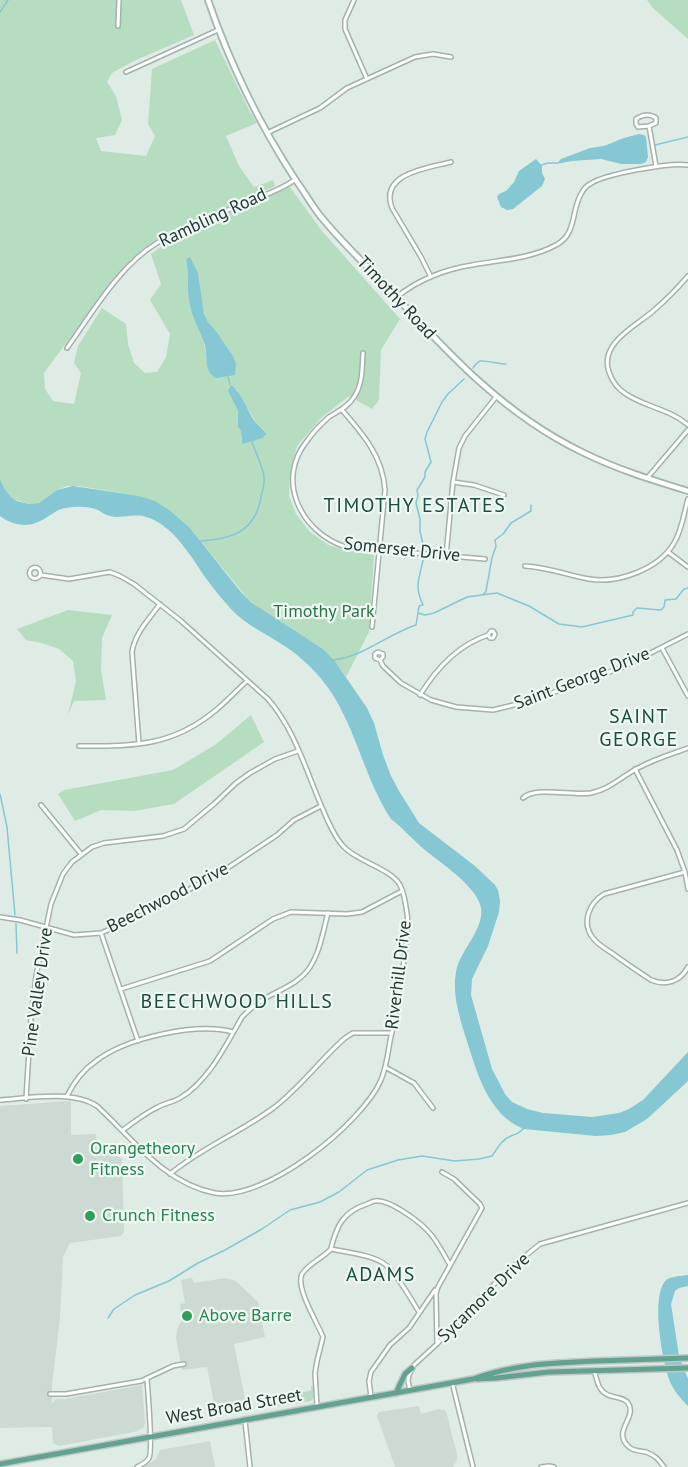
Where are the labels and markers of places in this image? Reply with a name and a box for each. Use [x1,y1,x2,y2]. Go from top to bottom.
place label: Orangetheory Fitness [90,1138,195,1180]
marker: Orangetheory Fitness [71,1152,85,1166]
place label: Crunch Fitness [102,1205,215,1227]
marker: Crunch Fitness [83,1209,97,1223]
place label: Above Barre [199,1305,292,1327]
marker: Above Barre [180,1309,194,1323]

